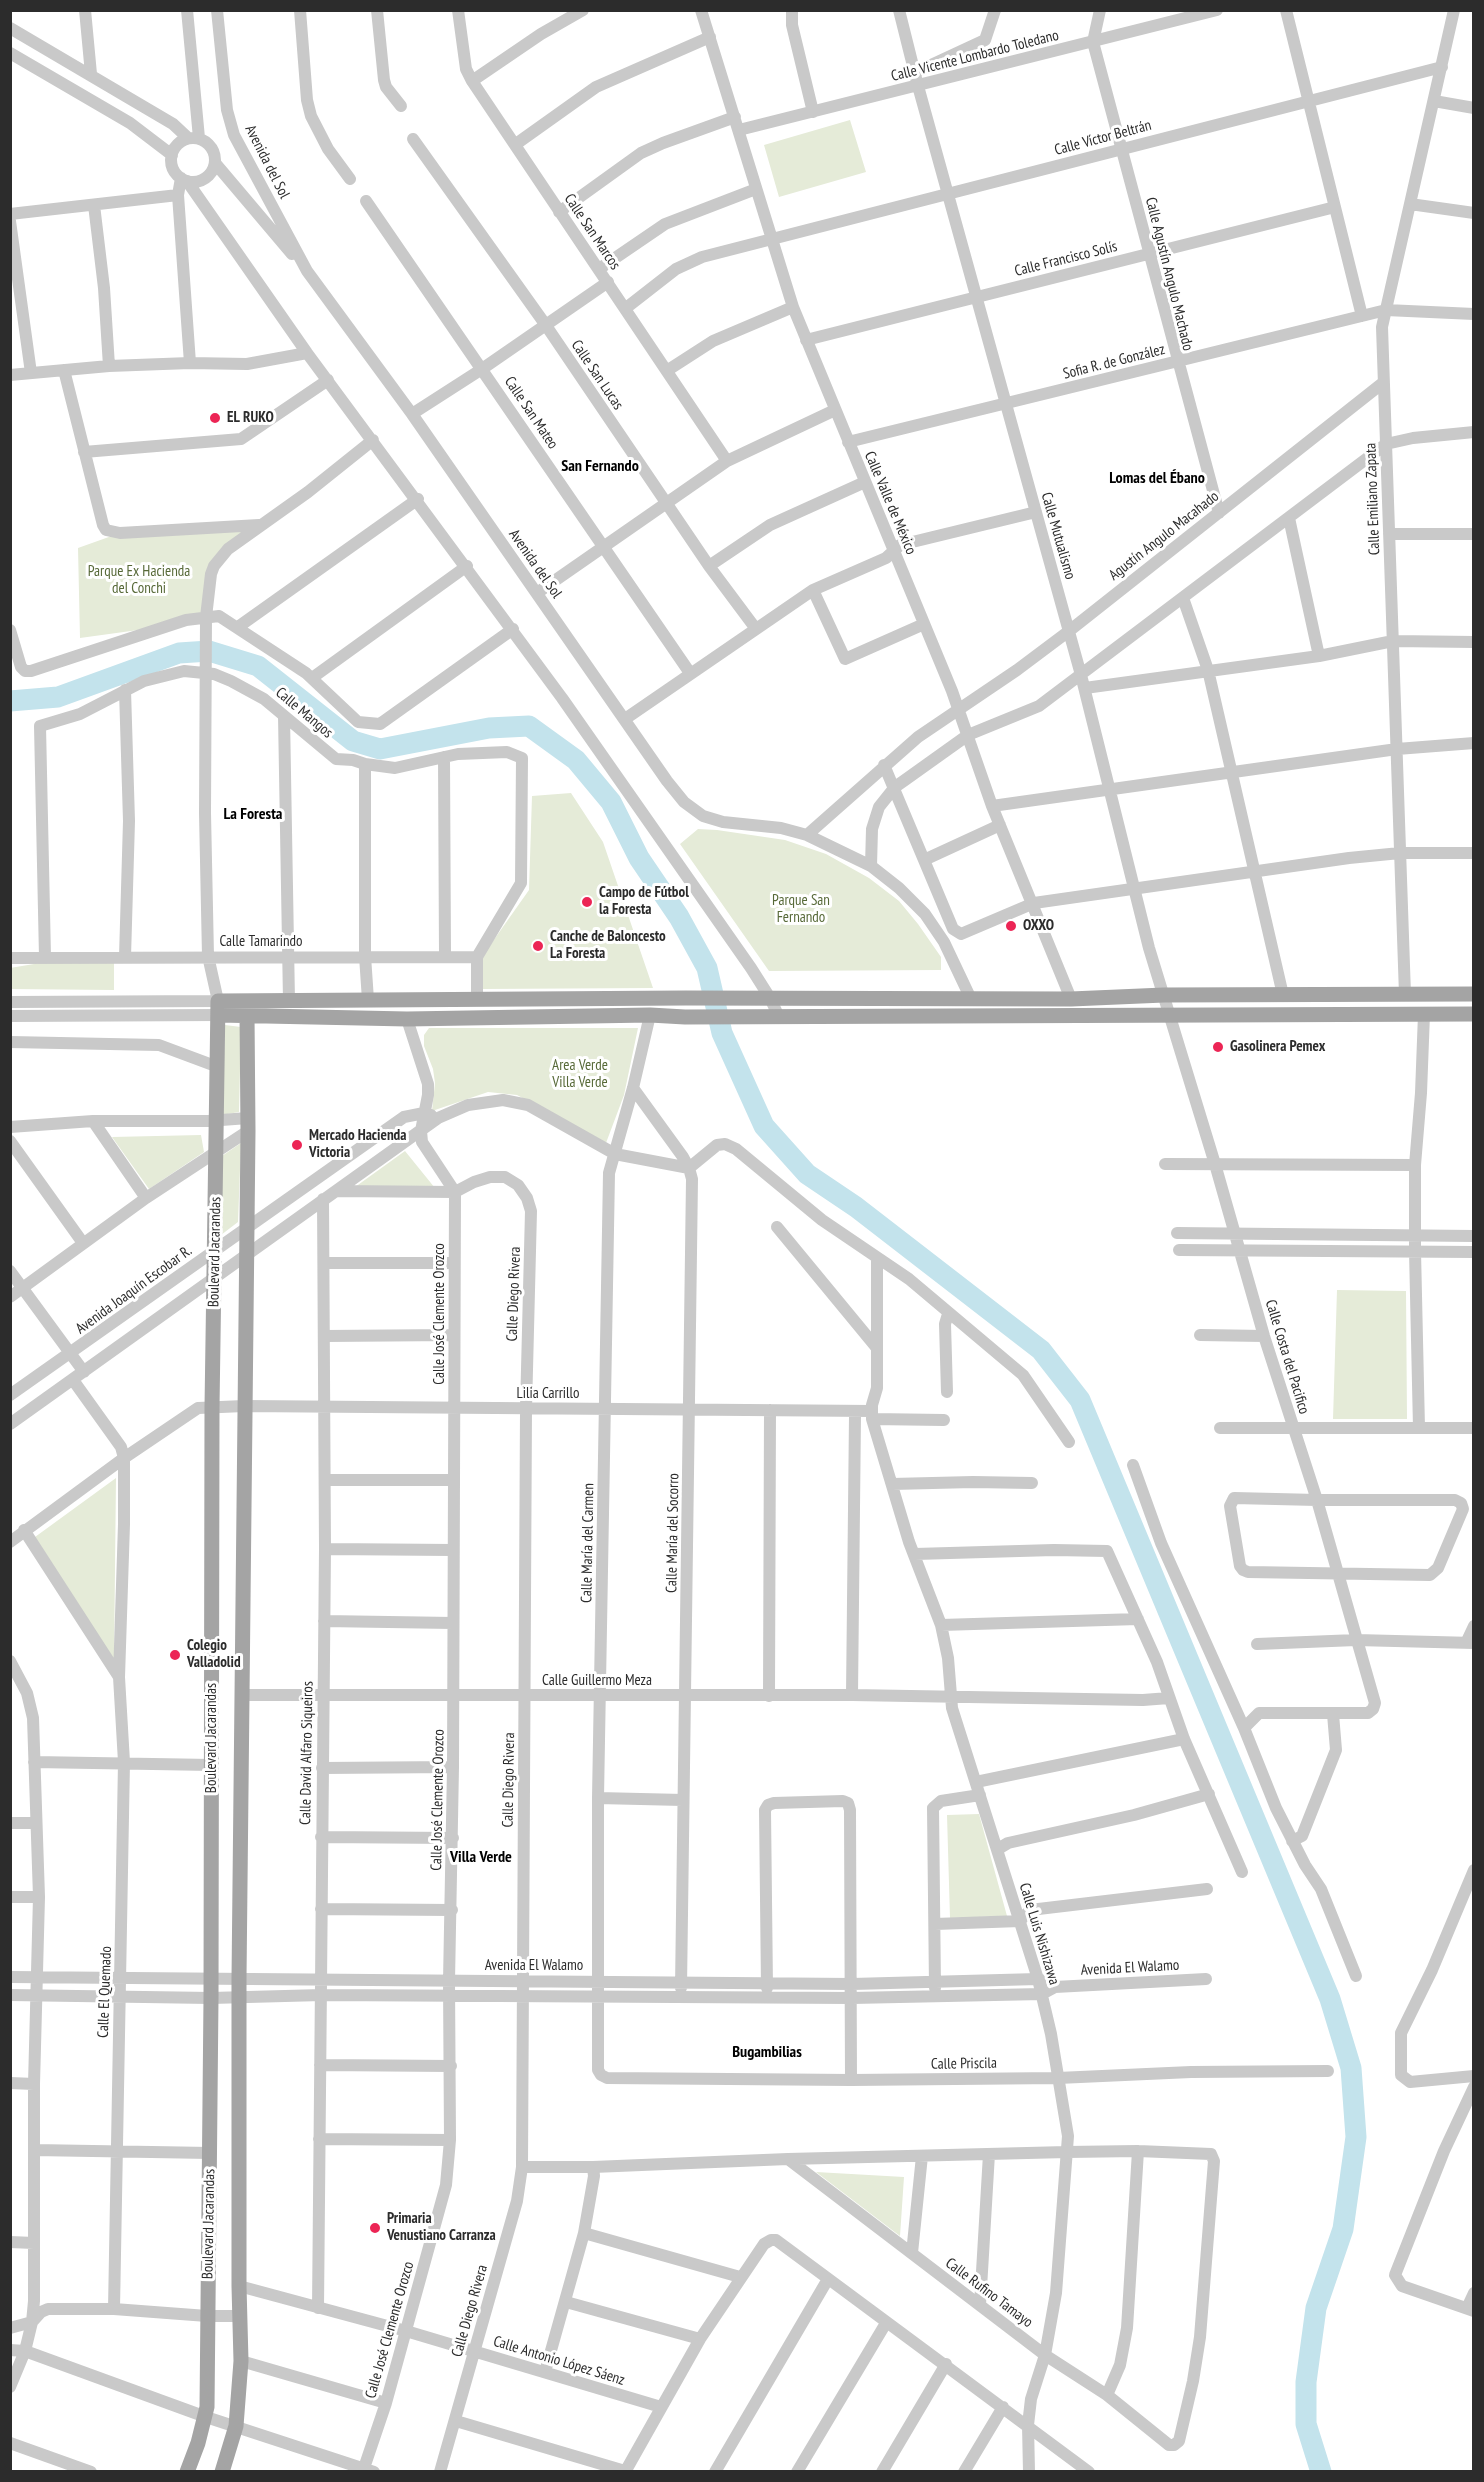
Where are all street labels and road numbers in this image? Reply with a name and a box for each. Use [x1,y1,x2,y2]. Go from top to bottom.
street label: Calle Vicente Lombardo Toledano [889,26,1061,86]
street label: Calle Víctor Beltrán [1053,116,1153,160]
street label: Avenida del Sol [241,122,293,202]
street label: Calle San Marcos [560,191,624,273]
street label: Calle Agustín Angulo Machado [1141,195,1197,353]
street label: Calle Francisco Solís [1013,238,1119,280]
street label: Calle San Lucas [567,337,627,413]
street label: Sofia R. de González [1061,341,1167,383]
street label: Calle San Mateo [500,373,562,453]
street label: Calle Emiliano Zapata [1362,442,1384,556]
street label: Calle Valle de México [860,449,920,557]
street label: Agustín Angulo Macahado [1105,488,1223,584]
street label: Calle Mutualismo [1037,490,1079,582]
street label: Avenida del Sol [505,526,565,602]
street label: Calle Mangos [272,684,336,742]
street label: Calle Tamarindo [219,933,303,951]
street label: Boulevard Jacarandas [205,1197,225,1307]
street label: Avenida Joaquín Escobar R. [72,1242,196,1338]
street label: Calle José Clemente Orozco [431,1243,449,1385]
street label: Calle Diego Rivera [503,1246,525,1342]
street label: Calle Costa del Pacifico [1261,1298,1313,1416]
street label: Lilia Carrillo [516,1385,580,1403]
street label: Calle María del Socorro [663,1473,683,1593]
street label: Calle María del Carmen [578,1483,598,1603]
street label: Calle Guillermo Meza [542,1672,652,1690]
street label: Calle David Alfaro Siqueiros [297,1681,317,1825]
street label: Boulevard Jacarandas [203,1683,221,1793]
street label: Calle José Clemente Orozco [428,1729,448,1871]
street label: Calle Diego Rivera [499,1732,519,1828]
street label: Calle Luis Nishizawa [1015,1881,1063,1987]
street label: Calle El Quemado [94,1946,116,2038]
street label: Avenida El Walamo [1080,1956,1180,1980]
street label: Avenida El Walamo [485,1957,583,1975]
street label: Calle Priscila [931,2054,997,2074]
street label: Boulevard Jacarandas [199,2169,219,2279]
street label: Calle Rufino Tamayo [942,2254,1036,2332]
street label: Calle José Clemente Orozco [362,2260,418,2400]
street label: Calle Diego Rivera [448,2263,492,2359]
street label: Calle Antonio López Sáenz [491,2332,627,2390]

